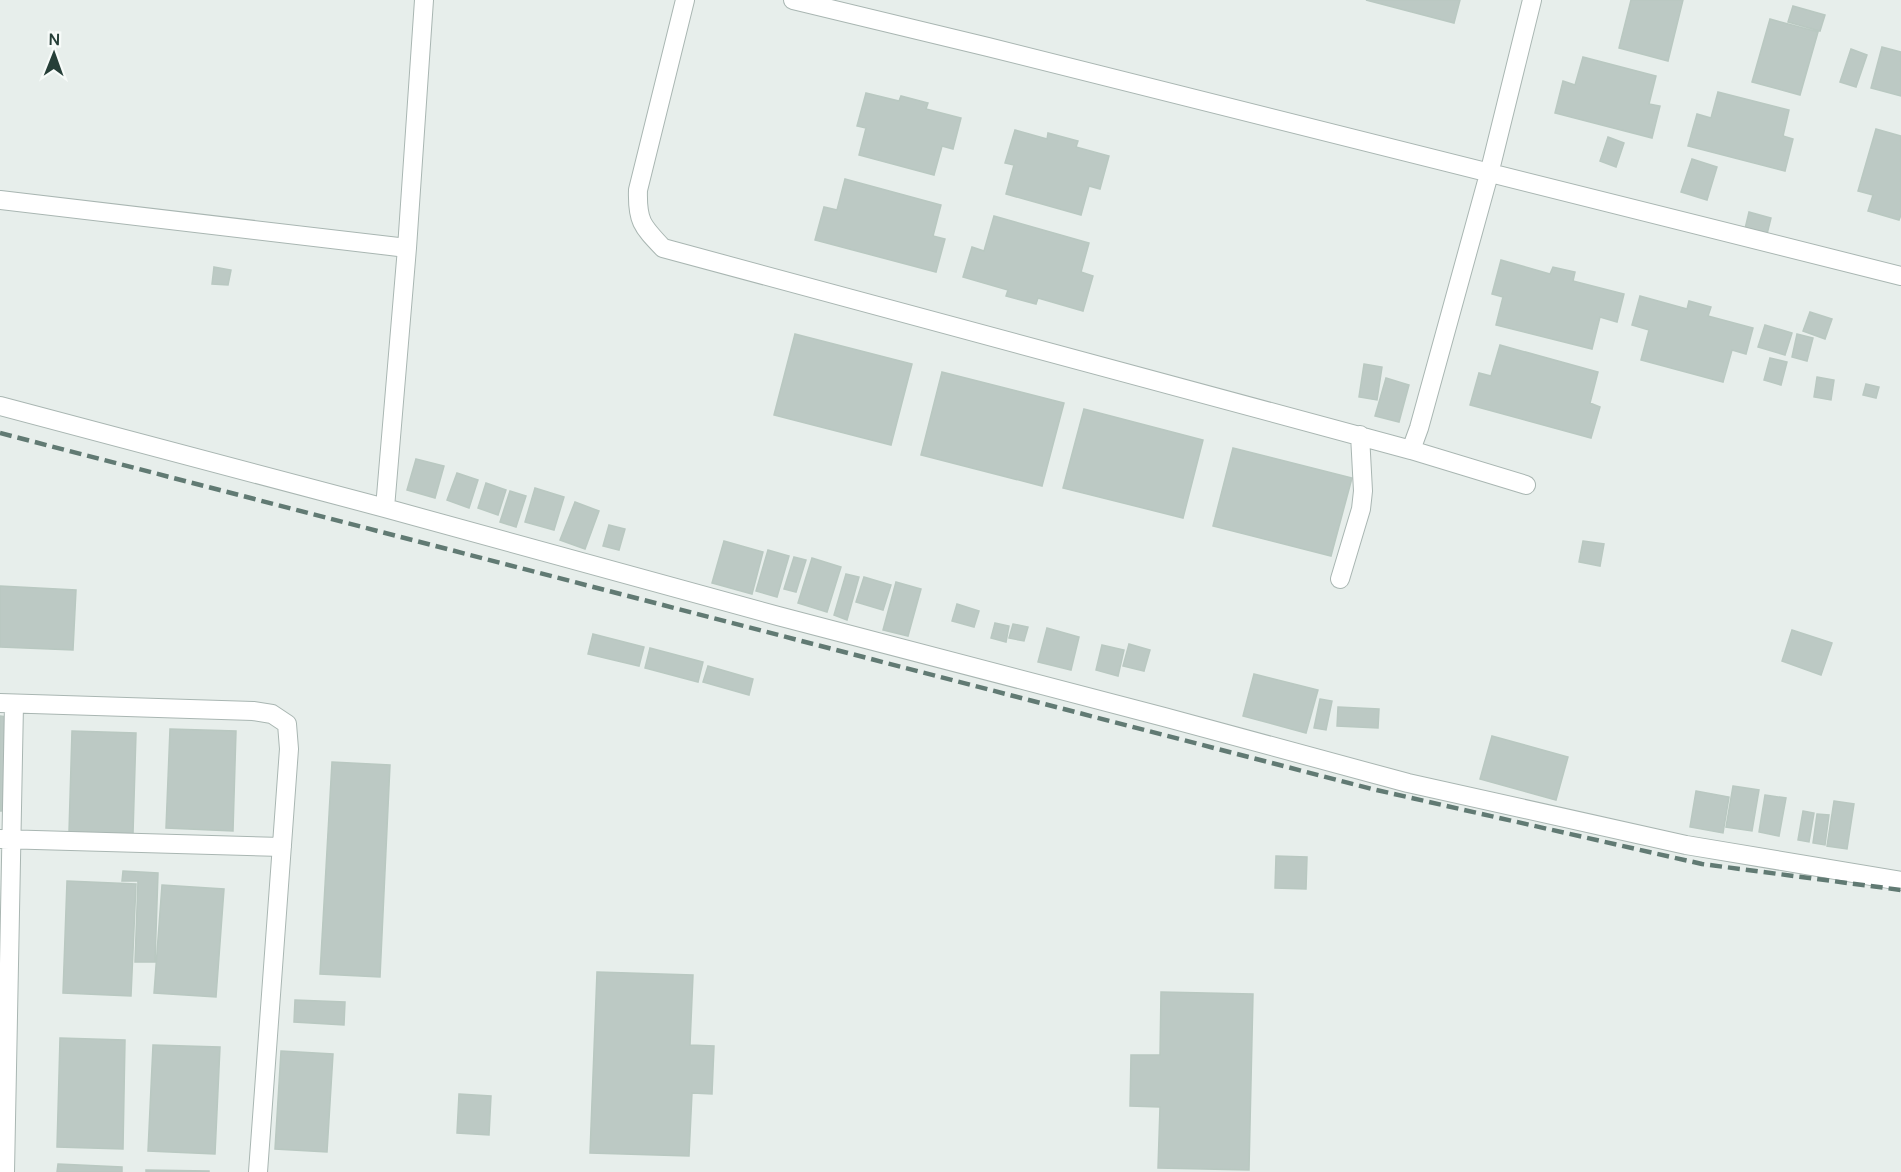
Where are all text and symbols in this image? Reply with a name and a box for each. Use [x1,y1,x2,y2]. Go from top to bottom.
north arrow [24,24,84,84]
text: N [48,28,60,50]

